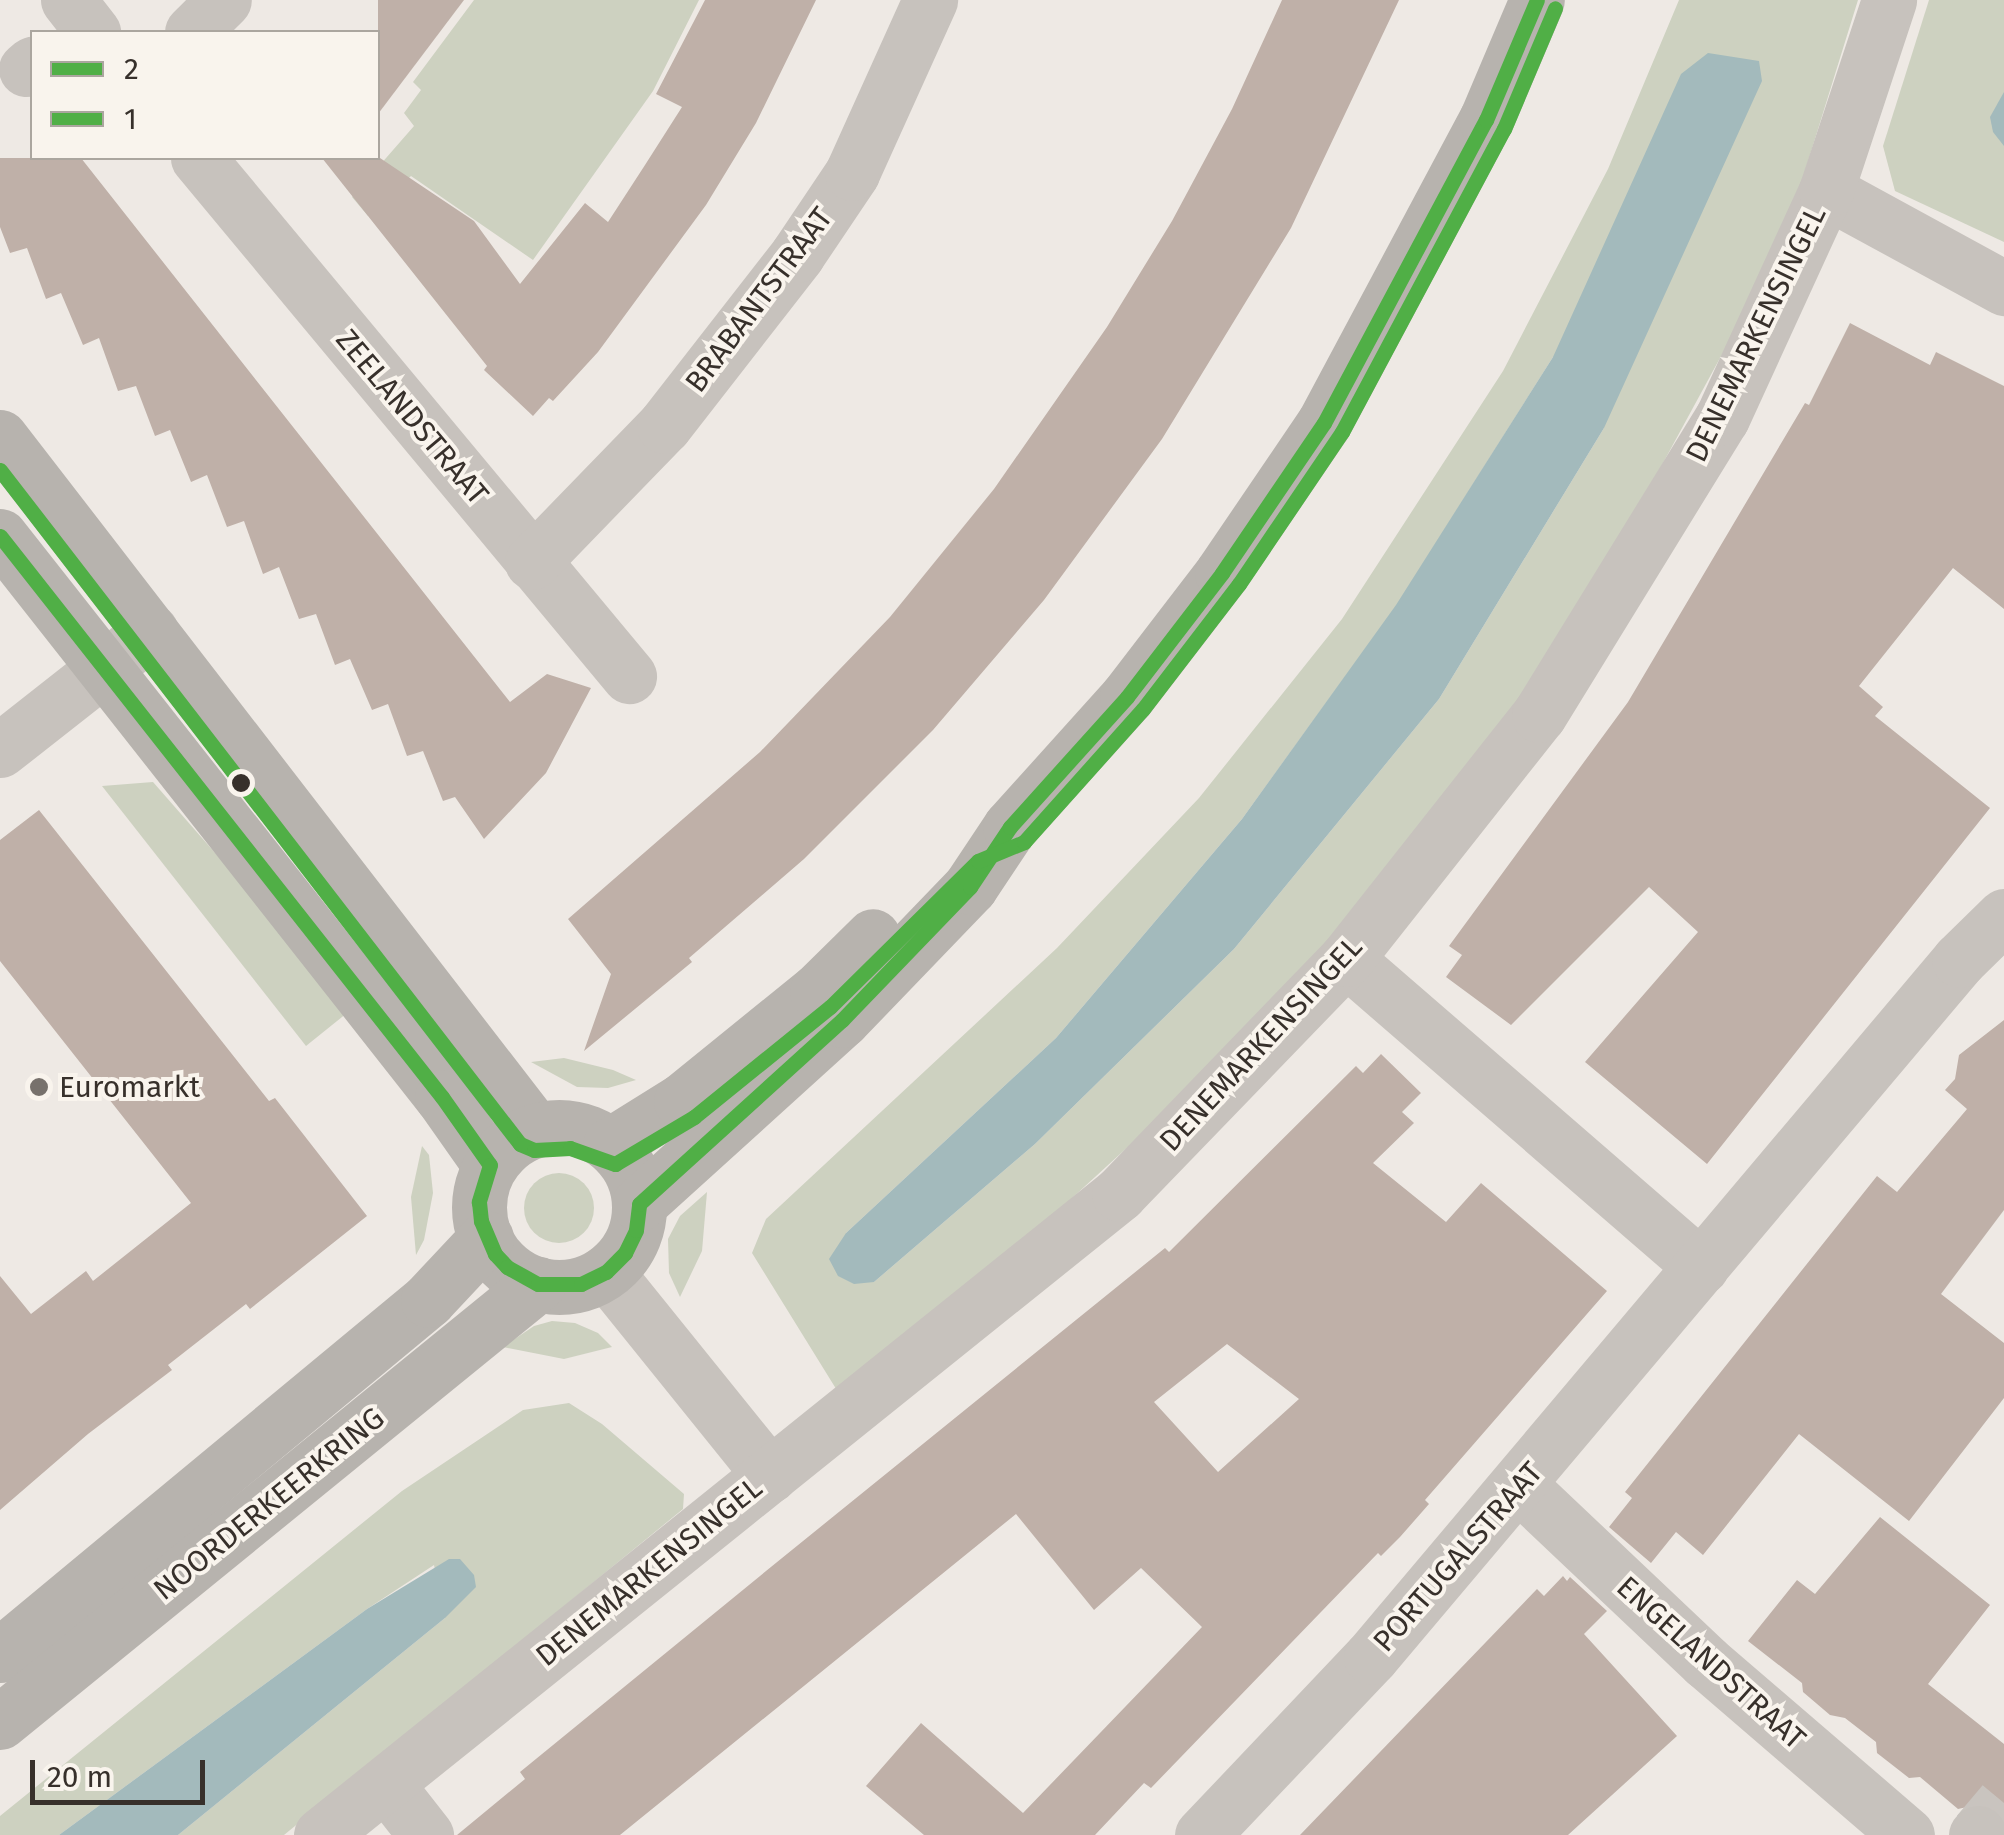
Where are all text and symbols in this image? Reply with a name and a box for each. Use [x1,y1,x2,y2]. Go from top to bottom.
legend [30,30,380,160]
text: 2 [124,51,139,87]
text: 1 [124,101,137,137]
street label: DENEMARKENSINGEL [1678,200,1834,468]
street label: BRABANTSTRAAT [678,201,840,399]
street label: ZEELANDSTRAAT [328,322,496,512]
unlabelled marker [231,773,251,793]
street label: DENEMARKENSINGEL [1152,929,1370,1159]
place label: Euromarkt [59,1069,200,1105]
marker: Euromarkt [28,1076,50,1098]
street label: NOORDERKEERKRING [147,1400,391,1608]
street label: PORTUGALSTRAAT [1366,1455,1550,1659]
street label: DENEMARKENSINGEL [529,1470,769,1674]
street label: ENGELANDSTRAAT [1609,1569,1813,1757]
scale bar [35,1740,210,1802]
text: 20 m [47,1759,112,1795]

